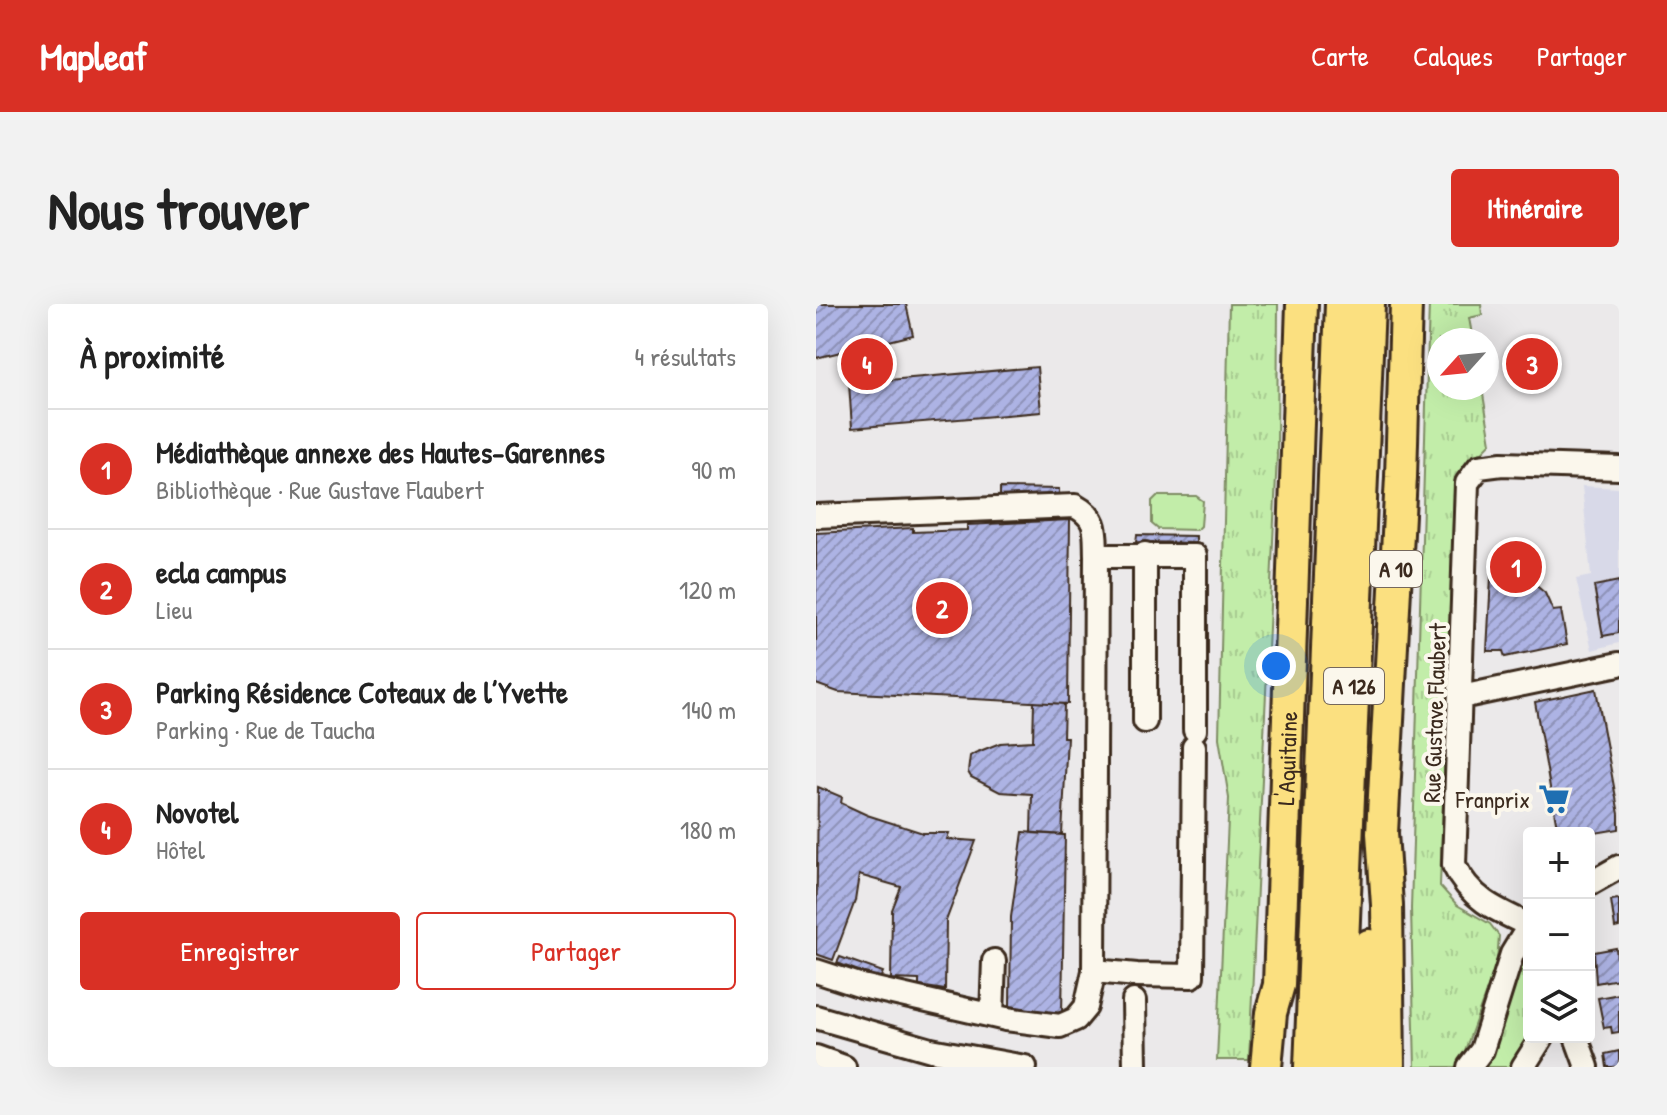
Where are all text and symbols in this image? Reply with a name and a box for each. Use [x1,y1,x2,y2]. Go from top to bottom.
text: Mapleaf [40,30,148,82]
text: Carte [1311,37,1369,75]
text: Calques [1413,37,1493,75]
text: Partager [1537,37,1627,75]
button: Itinéraire [1451,169,1619,247]
text: Nous trouver [48,171,309,246]
north arrow [1427,328,1499,400]
text: À proximité [80,333,225,379]
pin: 4 [841,334,893,394]
pin: 3 [1506,334,1558,394]
text: 4 résultats [634,339,736,374]
text: Médiathèque annexe des Hautes-Garennes [156,432,605,472]
text: 1 [101,452,111,487]
text: 90 m [691,452,736,487]
text: Bibliothèque · Rue Gustave Flaubert [156,472,484,507]
pin: 1 [1490,537,1542,597]
road number: A 10 [1370,551,1422,587]
text: ecla campus [156,552,286,592]
text: 2 [100,572,112,607]
text: 120 m [679,572,736,607]
pin: 2 [916,578,968,638]
text: Lieu [156,592,192,627]
street label: Rue Gustave Flaubert [1415,622,1453,803]
your location [1256,646,1296,686]
road number: A 126 [1324,668,1384,704]
text: Parking Résidence Coteaux de l’Yvette [156,672,568,712]
text: 3 [100,692,112,727]
text: 140 m [682,692,736,727]
street label: L'Aquitaine [1269,710,1304,806]
text: Parking · Rue de Taucha [156,712,375,747]
supermarket icon: Franprix [1537,782,1571,816]
place label: Franprix [1455,783,1530,815]
text: Novotel [156,792,238,832]
text: 4 [101,812,111,847]
text: 180 m [680,812,736,847]
map controls [1523,827,1595,1043]
button: + [1523,827,1595,899]
text: Hôtel [156,832,205,867]
button: − [1523,899,1595,971]
button: Enregistrer [80,912,400,990]
button: Partager [416,912,736,990]
button: layers [1523,971,1595,1043]

